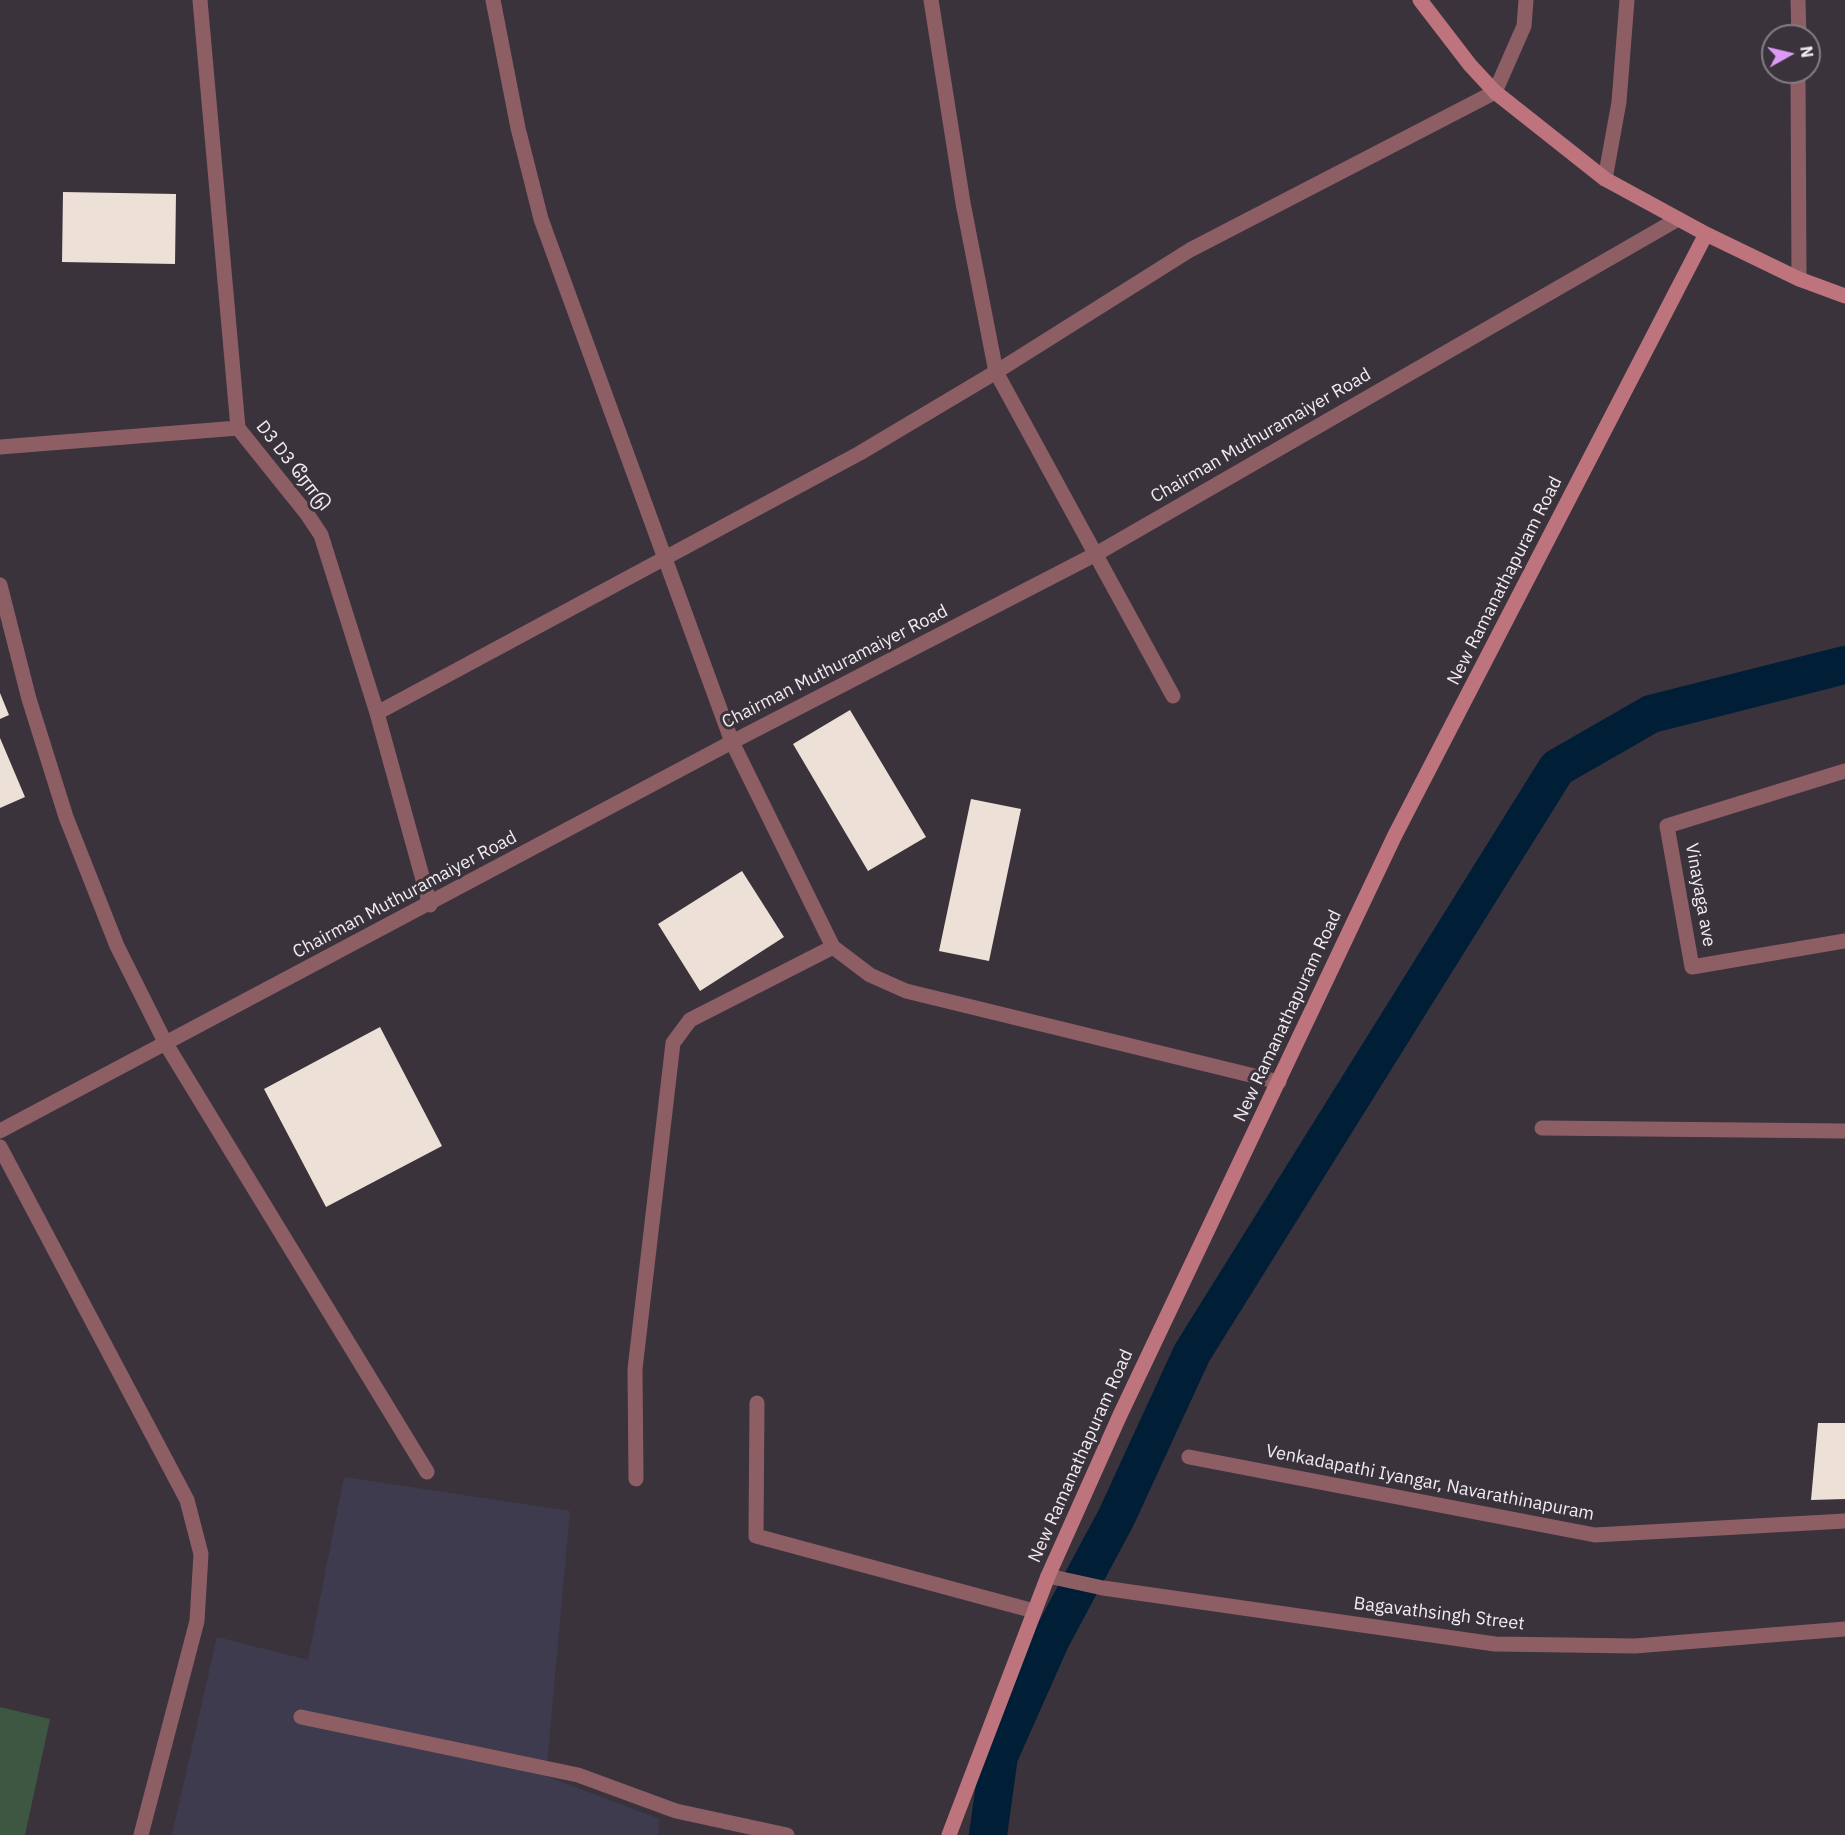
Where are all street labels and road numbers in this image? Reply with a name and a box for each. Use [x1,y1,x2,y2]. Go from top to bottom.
street label: Chairman Muthuramaiyer Road [1147,364,1375,508]
street label: D3 D3 ரோடு [251,417,335,515]
street label: New Ramanathapuram Road [1443,473,1567,689]
street label: Chairman Muthuramaiyer Road [718,601,952,733]
street label: Chairman Muthuramaiyer Road [289,827,521,963]
street label: Vinayaga ave [1680,841,1720,949]
street label: New Ramanathapuram Road [1229,907,1347,1125]
street label: New Ramanathapuram Road [1024,1346,1138,1566]
street label: Venkadapathi Iyangar, Navarathinapuram [1264,1441,1596,1525]
street label: Bagavathsingh Street [1352,1593,1526,1635]

